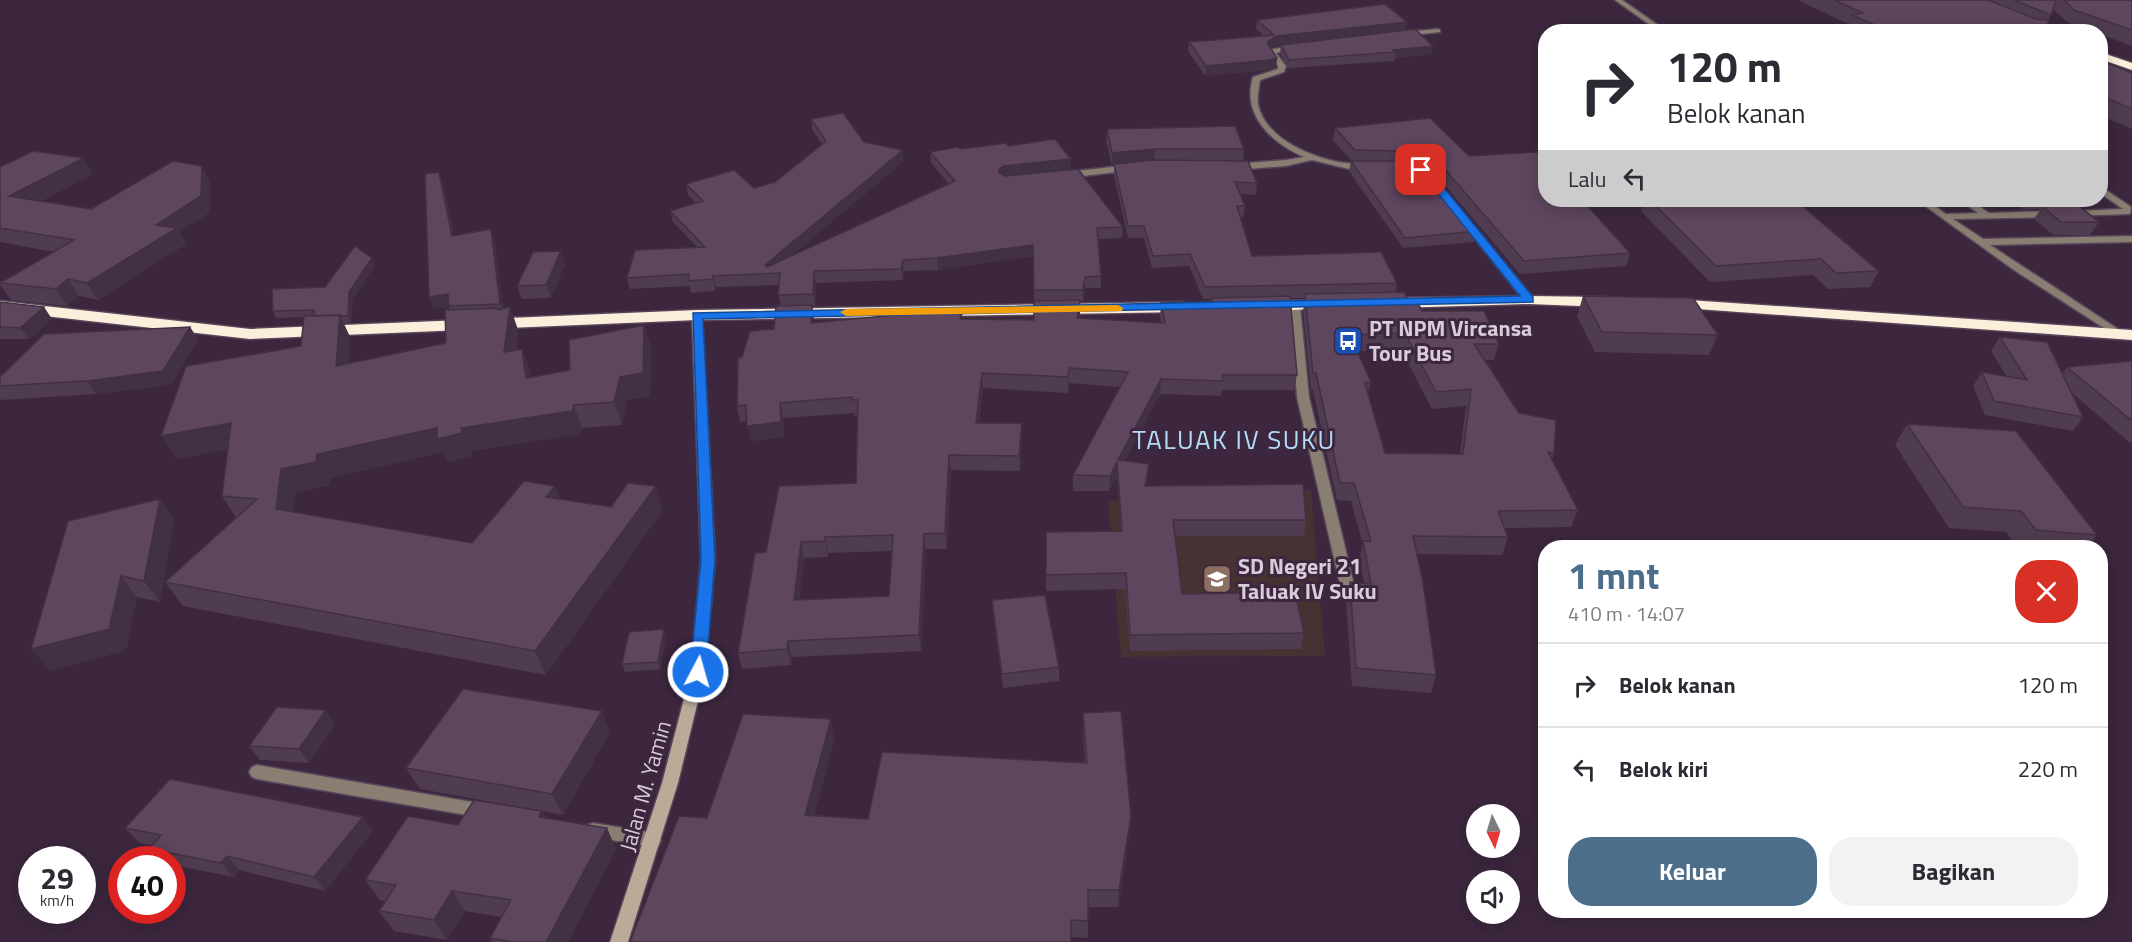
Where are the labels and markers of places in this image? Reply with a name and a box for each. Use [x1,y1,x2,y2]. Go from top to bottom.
pin [1395,144,1446,195]
place label: PT NPM Vircansa Tour Bus [1369,311,1532,370]
bus stop icon: PT NPM Vircansa Tour Bus [1332,325,1364,357]
place label: SD Negeri 21 Taluak IV Suku [1238,549,1377,608]
school or university icon: SD Negeri 21 Taluak IV Suku [1201,563,1233,595]

